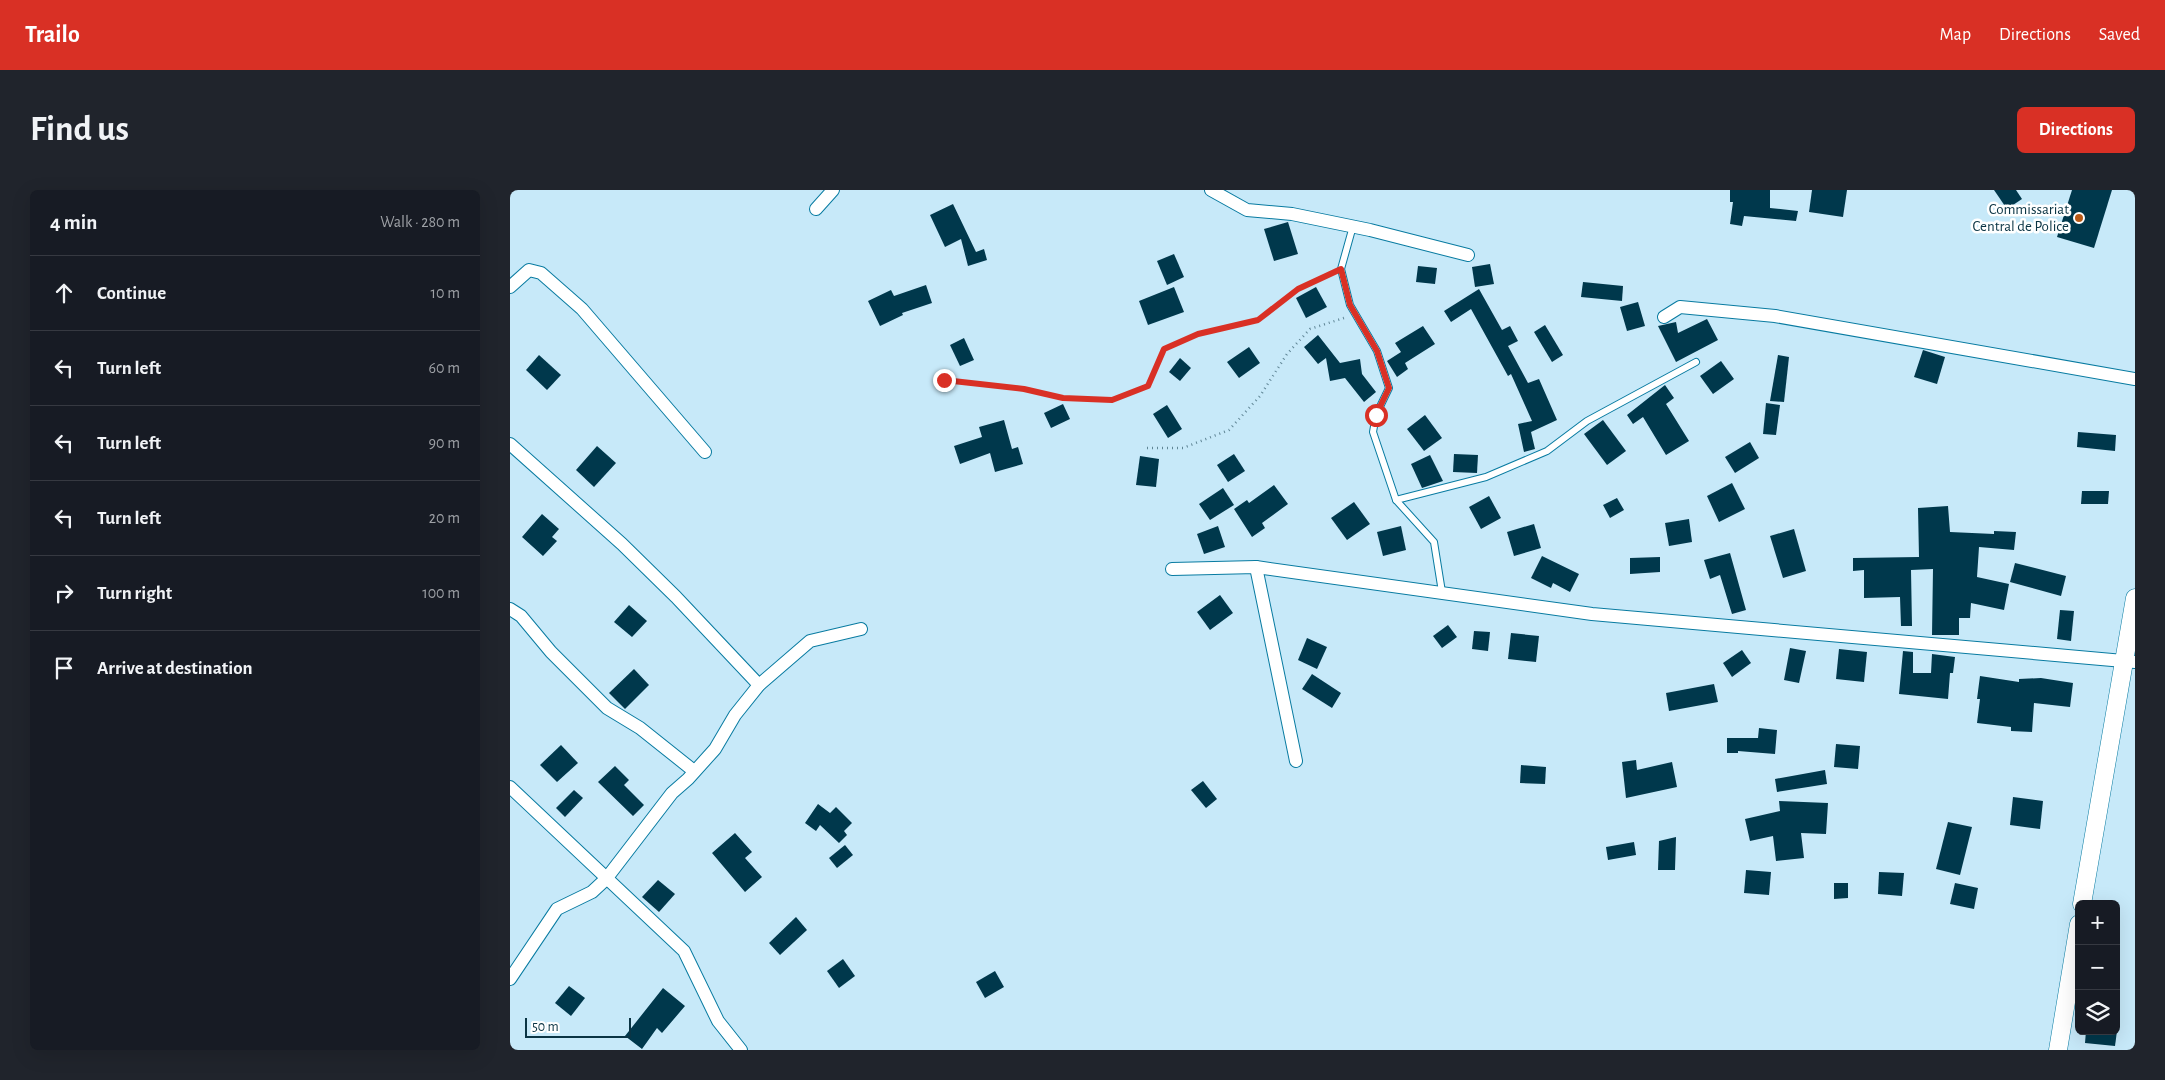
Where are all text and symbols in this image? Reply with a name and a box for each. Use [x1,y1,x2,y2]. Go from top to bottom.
text: Trailo [25,23,80,47]
text: Map [1940,26,1971,44]
text: Directions [1999,26,2071,44]
text: Saved [2099,26,2140,44]
button: Directions [2017,107,2135,153]
text: Find us [30,112,129,147]
place label: Commissariat Central de Police [1973,202,2069,234]
text: 4 min [50,212,97,233]
marker: Commissariat Central de Police [2073,212,2085,224]
text: Walk · 280 m [380,214,460,230]
icon: ahead [50,279,78,307]
text: Continue [97,284,166,303]
text: 10 m [431,285,460,301]
icon: left [50,354,78,382]
text: Turn left [97,359,161,378]
text: 60 m [429,360,460,376]
route end [933,369,956,392]
route start [1365,404,1388,427]
icon: left [50,429,78,457]
text: Turn left [97,434,161,453]
text: 90 m [429,435,460,451]
icon: left [50,504,78,532]
text: Turn left [97,509,161,528]
text: 20 m [429,510,460,526]
icon: right [50,579,78,607]
text: Turn right [97,584,172,603]
text: 100 m [422,585,460,601]
icon: arrive [50,654,78,682]
text: Arrive at destination [97,659,253,678]
map controls [2075,900,2120,1035]
button: + [2075,900,2120,945]
button: − [2075,945,2120,990]
button: layers [2075,990,2120,1035]
scale bar [525,1015,631,1038]
text: 50 m [532,1020,559,1034]

